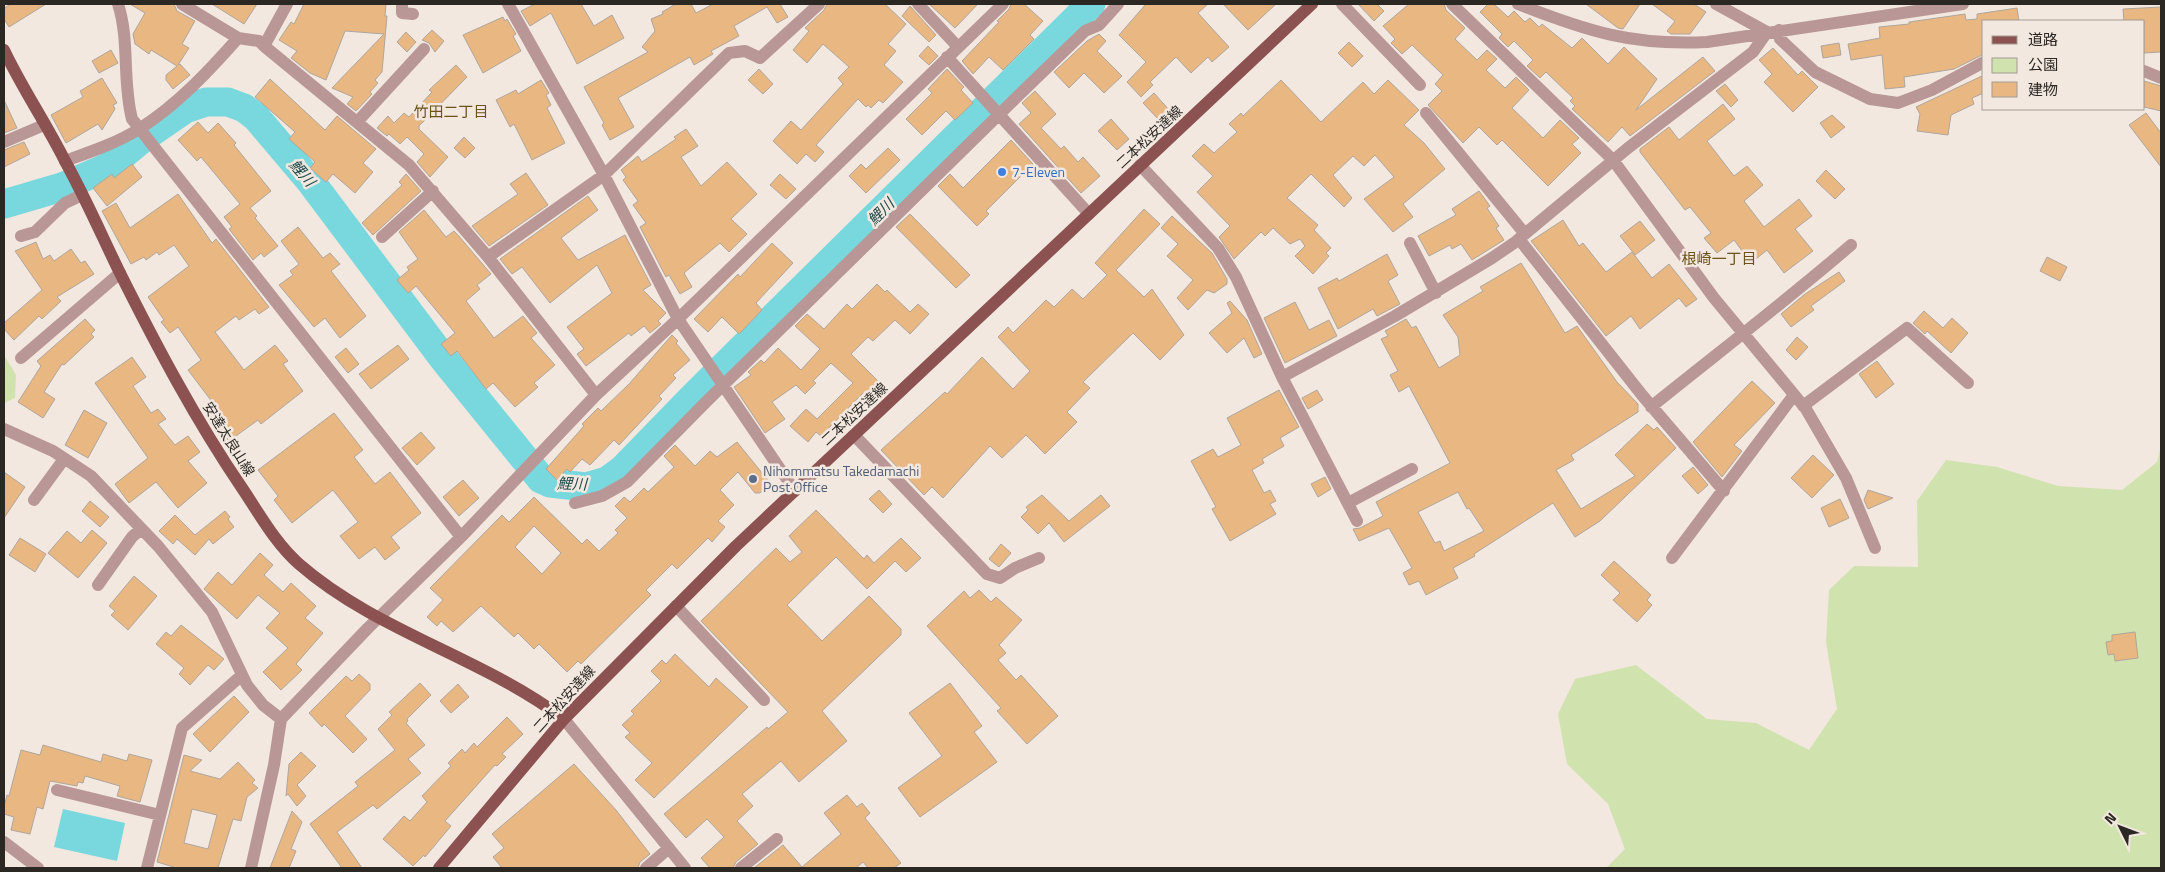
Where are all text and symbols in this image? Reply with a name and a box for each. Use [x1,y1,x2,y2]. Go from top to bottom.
legend [1982,20,2145,110]
text: 道路 [2028,28,2058,51]
text: 公園 [2028,53,2058,76]
text: 建物 [2028,78,2058,101]
district label: 竹田二丁目 [413,100,489,123]
street label: 二本松安達線 [1111,100,1187,173]
water label: 鯉川 [284,154,322,193]
place label: 7-Eleven [1012,161,1065,182]
marker: 7-Eleven [996,166,1008,178]
water label: 鯉川 [862,191,901,230]
district label: 根崎一丁目 [1681,247,1757,270]
street label: 二本松安達線 [816,377,892,450]
street label: 安達太良山線 [198,398,261,480]
place label: Nihommatsu Takedamachi Post Office [763,460,919,497]
water label: 鯉川 [557,471,589,496]
marker: Nihommatsu Takedamachi Post Office [747,473,759,485]
street label: 二本松安達線 [528,660,600,737]
north arrow [2095,802,2145,852]
text: N [2099,807,2121,829]

